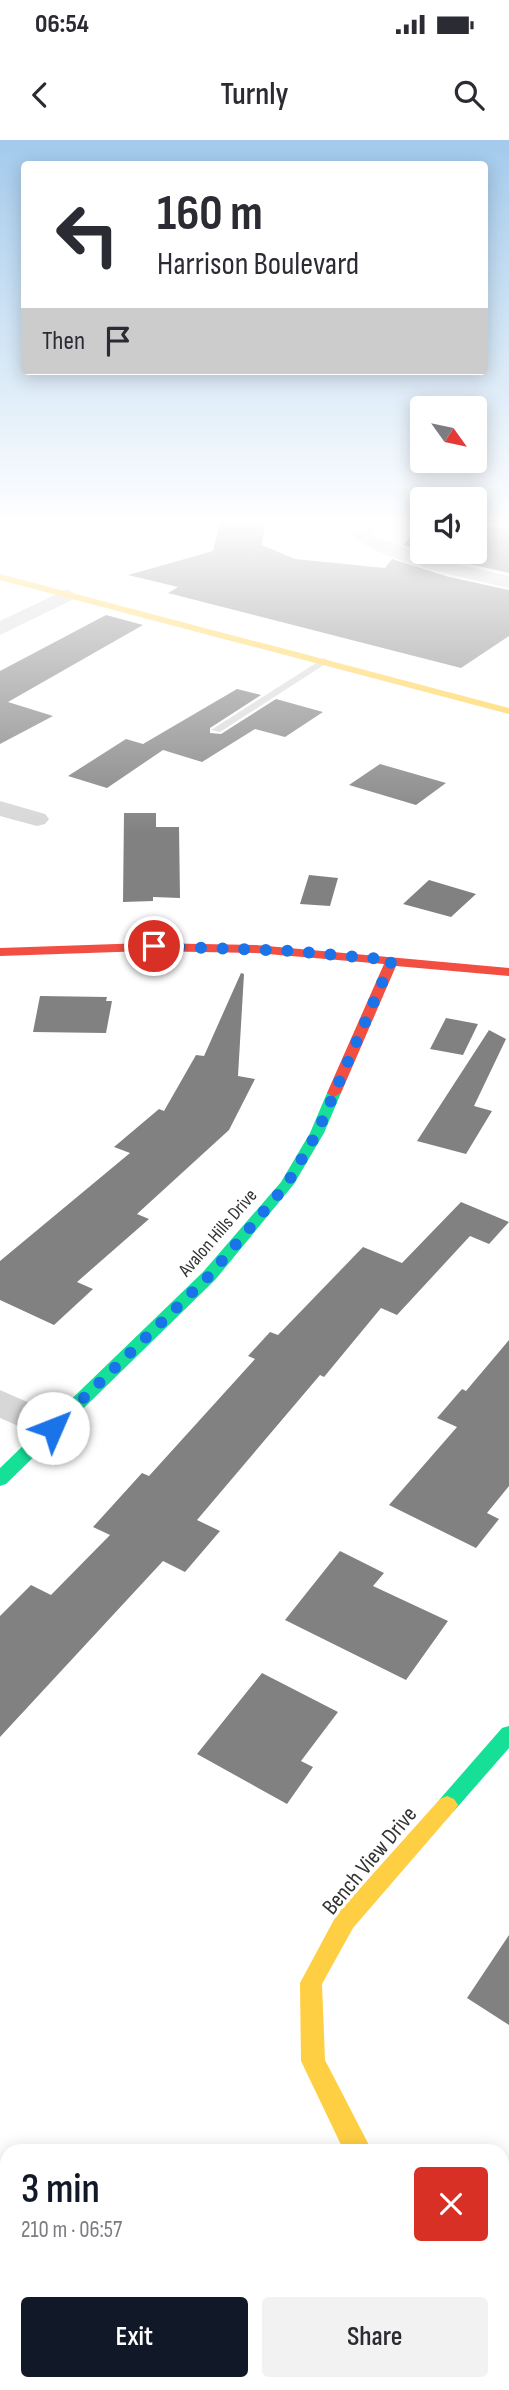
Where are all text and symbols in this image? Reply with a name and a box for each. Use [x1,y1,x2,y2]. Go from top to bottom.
text: 06:54 [35,9,89,40]
text: Turnly [220,75,289,114]
icon: back [21,76,59,114]
icon: search [450,76,488,114]
text: 160 m [157,185,263,244]
icon: left [42,189,133,280]
text: Harrison Boulevard [157,245,359,284]
icon: arrive [99,322,137,360]
text: Then [42,326,85,357]
north arrow [410,396,486,472]
map controls [410,396,487,564]
button: sound [410,487,487,564]
pin [124,916,184,976]
icon: arrive [135,927,173,965]
street label: Avalon Hills Drive [173,1185,262,1282]
position arrow [16,1391,90,1465]
street label: Bench View Drive [316,1801,423,1920]
text: 3 min [21,2164,100,2215]
button: close [414,2167,488,2241]
text: 210 m · 06:57 [21,2216,122,2244]
button: Exit [21,2297,248,2377]
button: Share [262,2297,488,2377]

